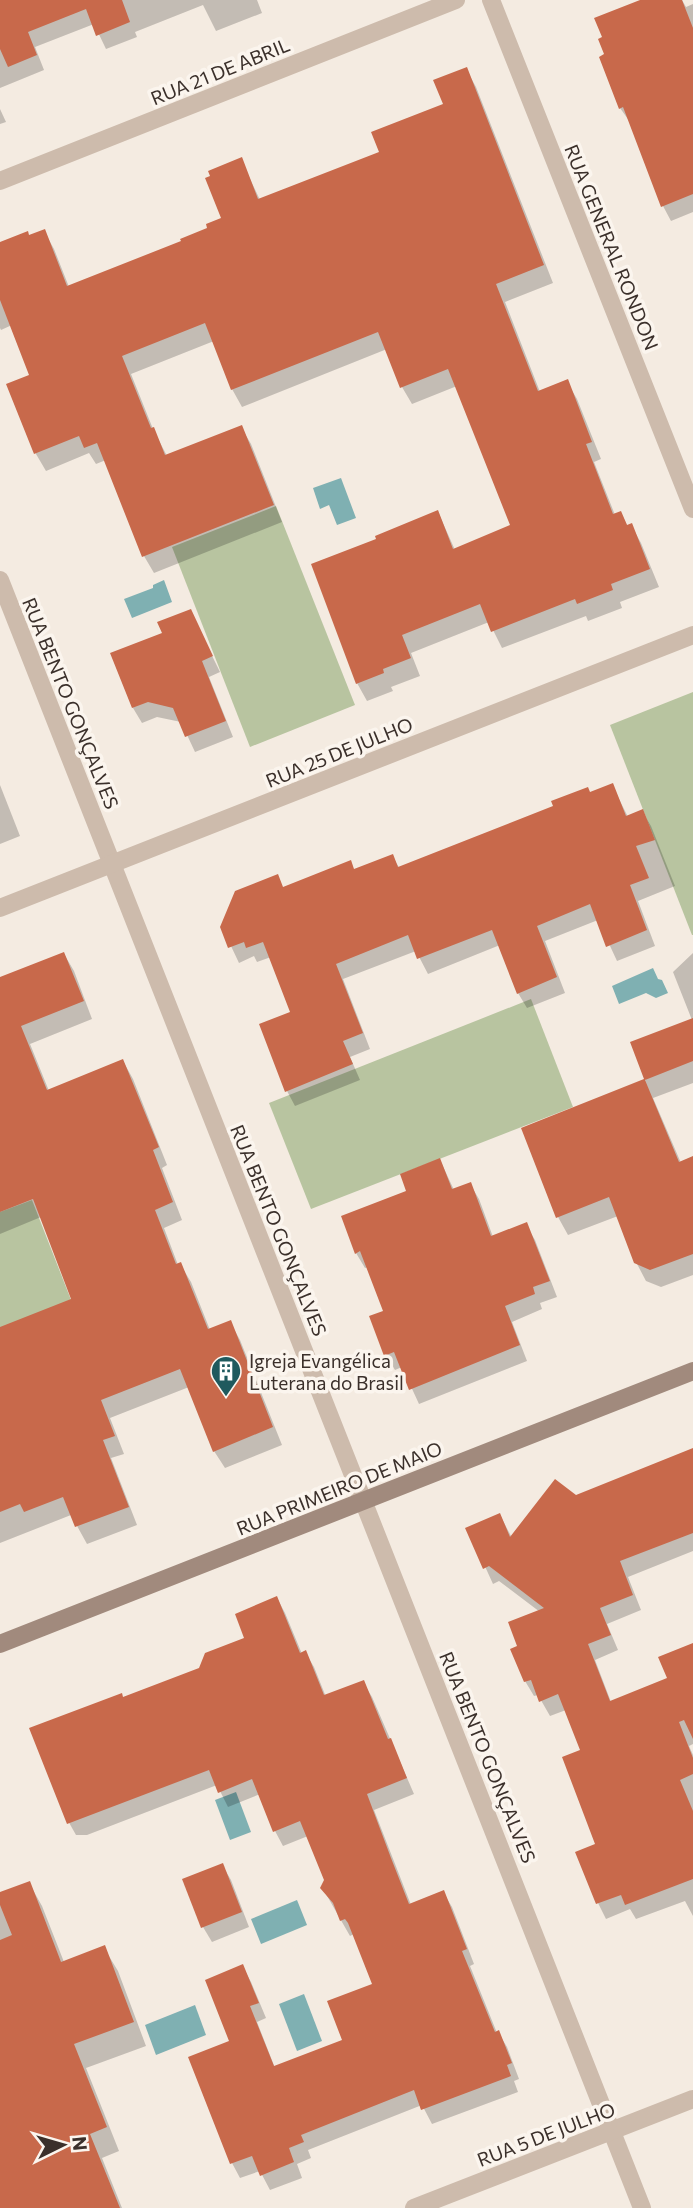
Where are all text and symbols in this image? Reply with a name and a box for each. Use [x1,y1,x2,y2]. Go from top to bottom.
street label: RUA 21 DE ABRIL [147,33,293,109]
street label: RUA GENERAL RONDON [560,141,664,353]
street label: RUA BENTO GONÇALVES [18,594,124,812]
street label: RUA 25 DE JULHO [262,712,416,792]
street label: RUA BENTO GONÇALVES [226,1121,332,1339]
place label: Igreja Evangélica Luterana do Brasil [249,1349,404,1394]
building icon: Igreja Evangélica Luterana do Brasil [209,1354,243,1398]
street label: RUA PRIMEIRO DE MAIO [233,1436,445,1540]
street label: RUA BENTO GONÇALVES [435,1648,541,1866]
street label: RUA 5 DE JULHO [474,2097,618,2171]
north arrow [28,2110,98,2180]
text: N [68,2135,93,2152]

